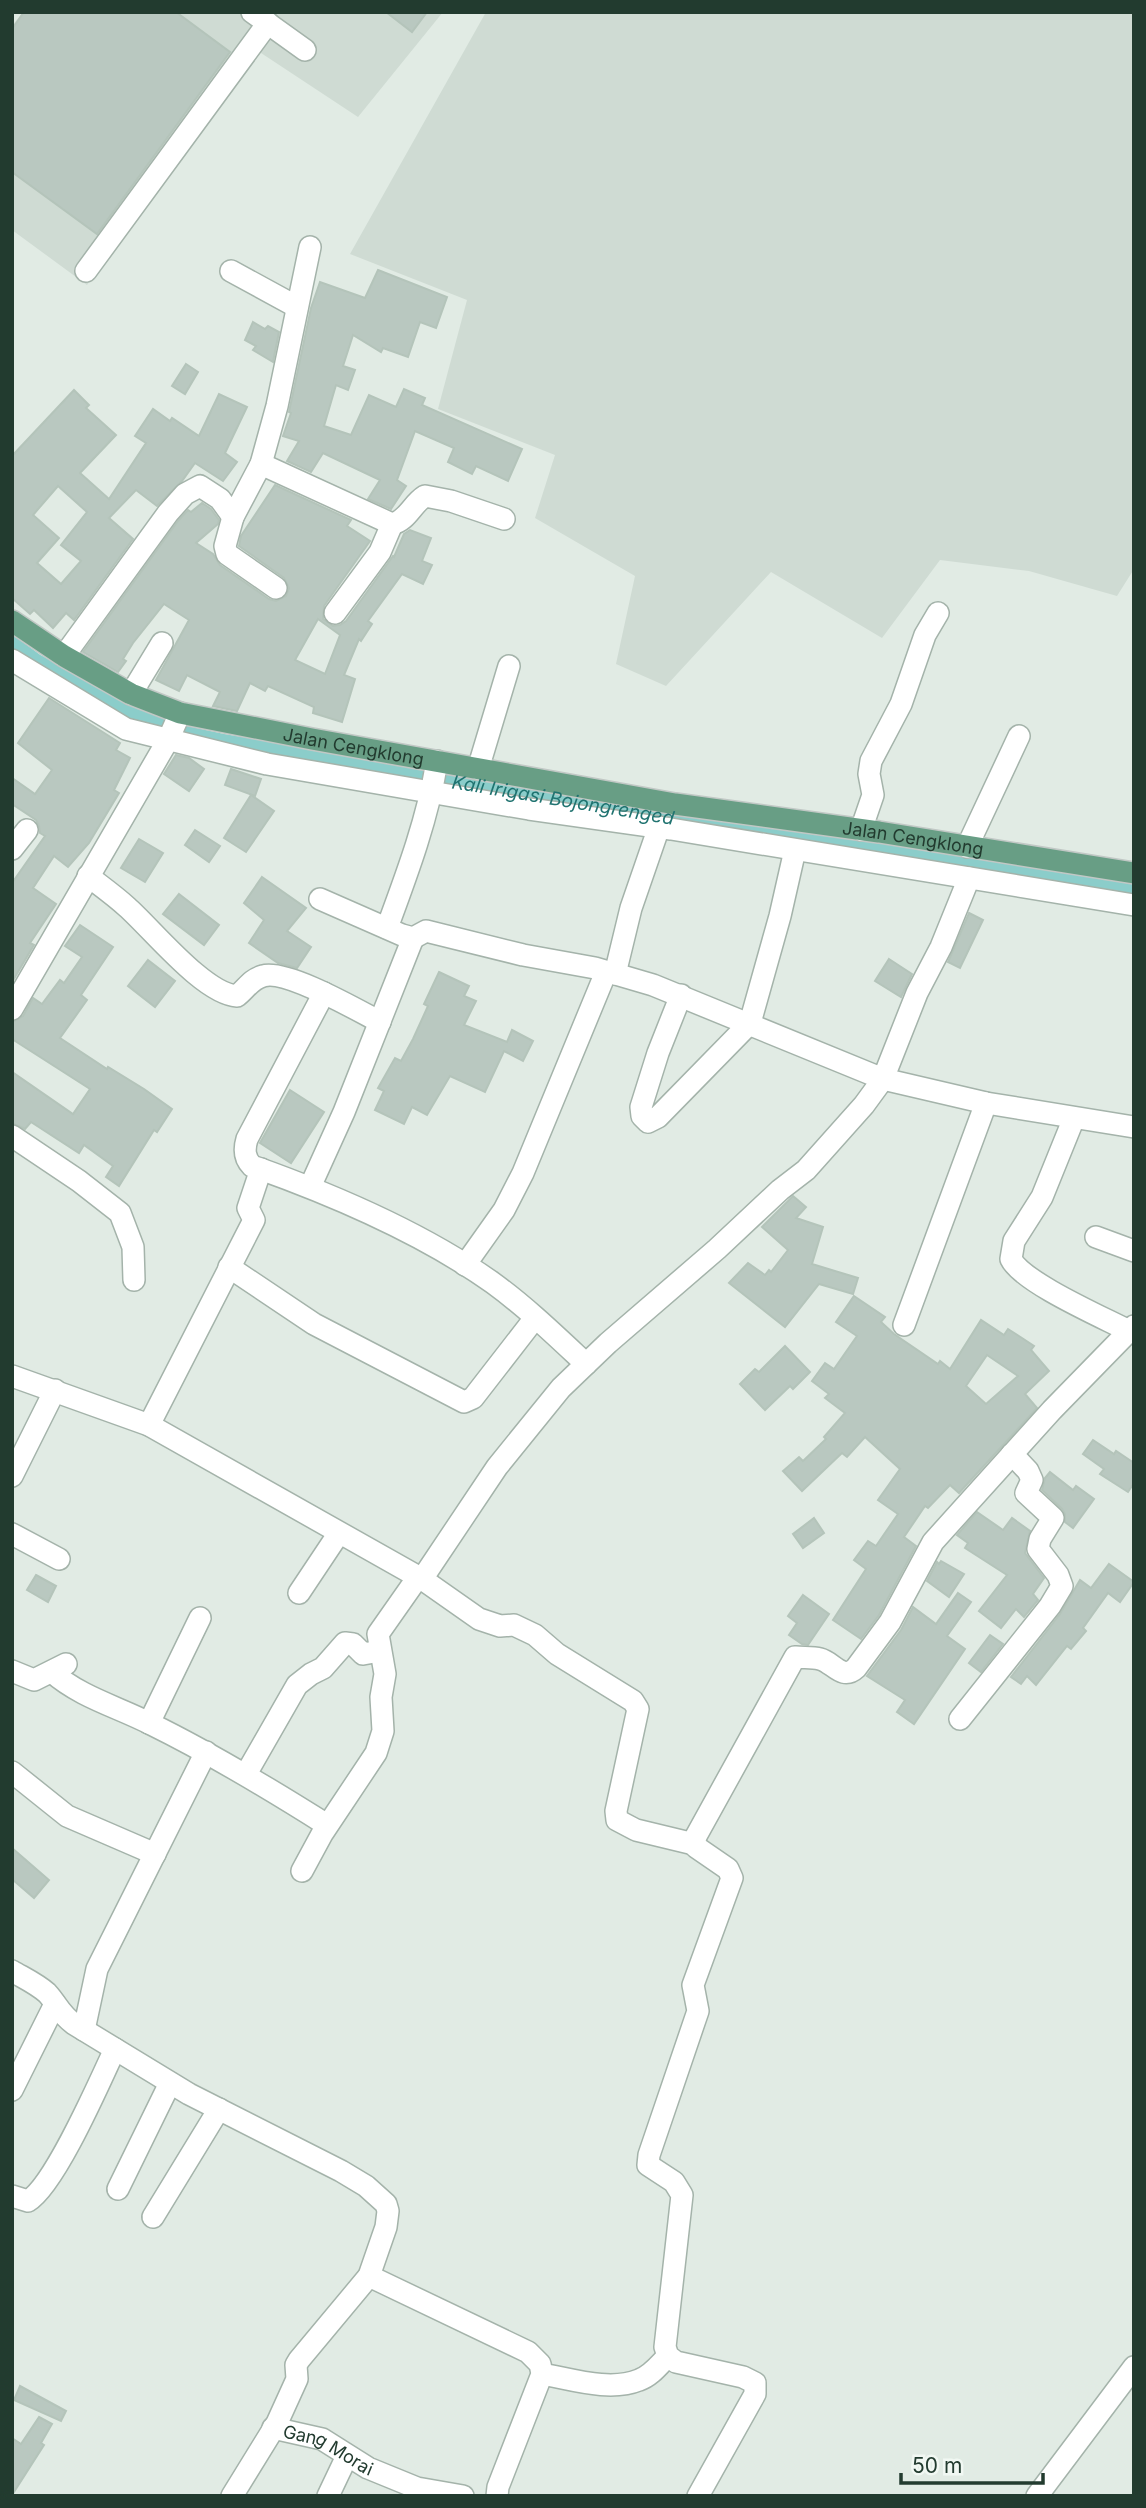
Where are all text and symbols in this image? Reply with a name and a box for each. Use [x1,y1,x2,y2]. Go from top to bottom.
street label: Jalan Cengklong [281,723,426,769]
water label: Kali Irigasi Bojongrenged [450,770,676,829]
street label: Jalan Cengklong [841,817,985,859]
street label: Gang Morai [281,2420,376,2480]
scale bar [901,2442,1043,2486]
text: 50 m [912,2453,962,2478]

